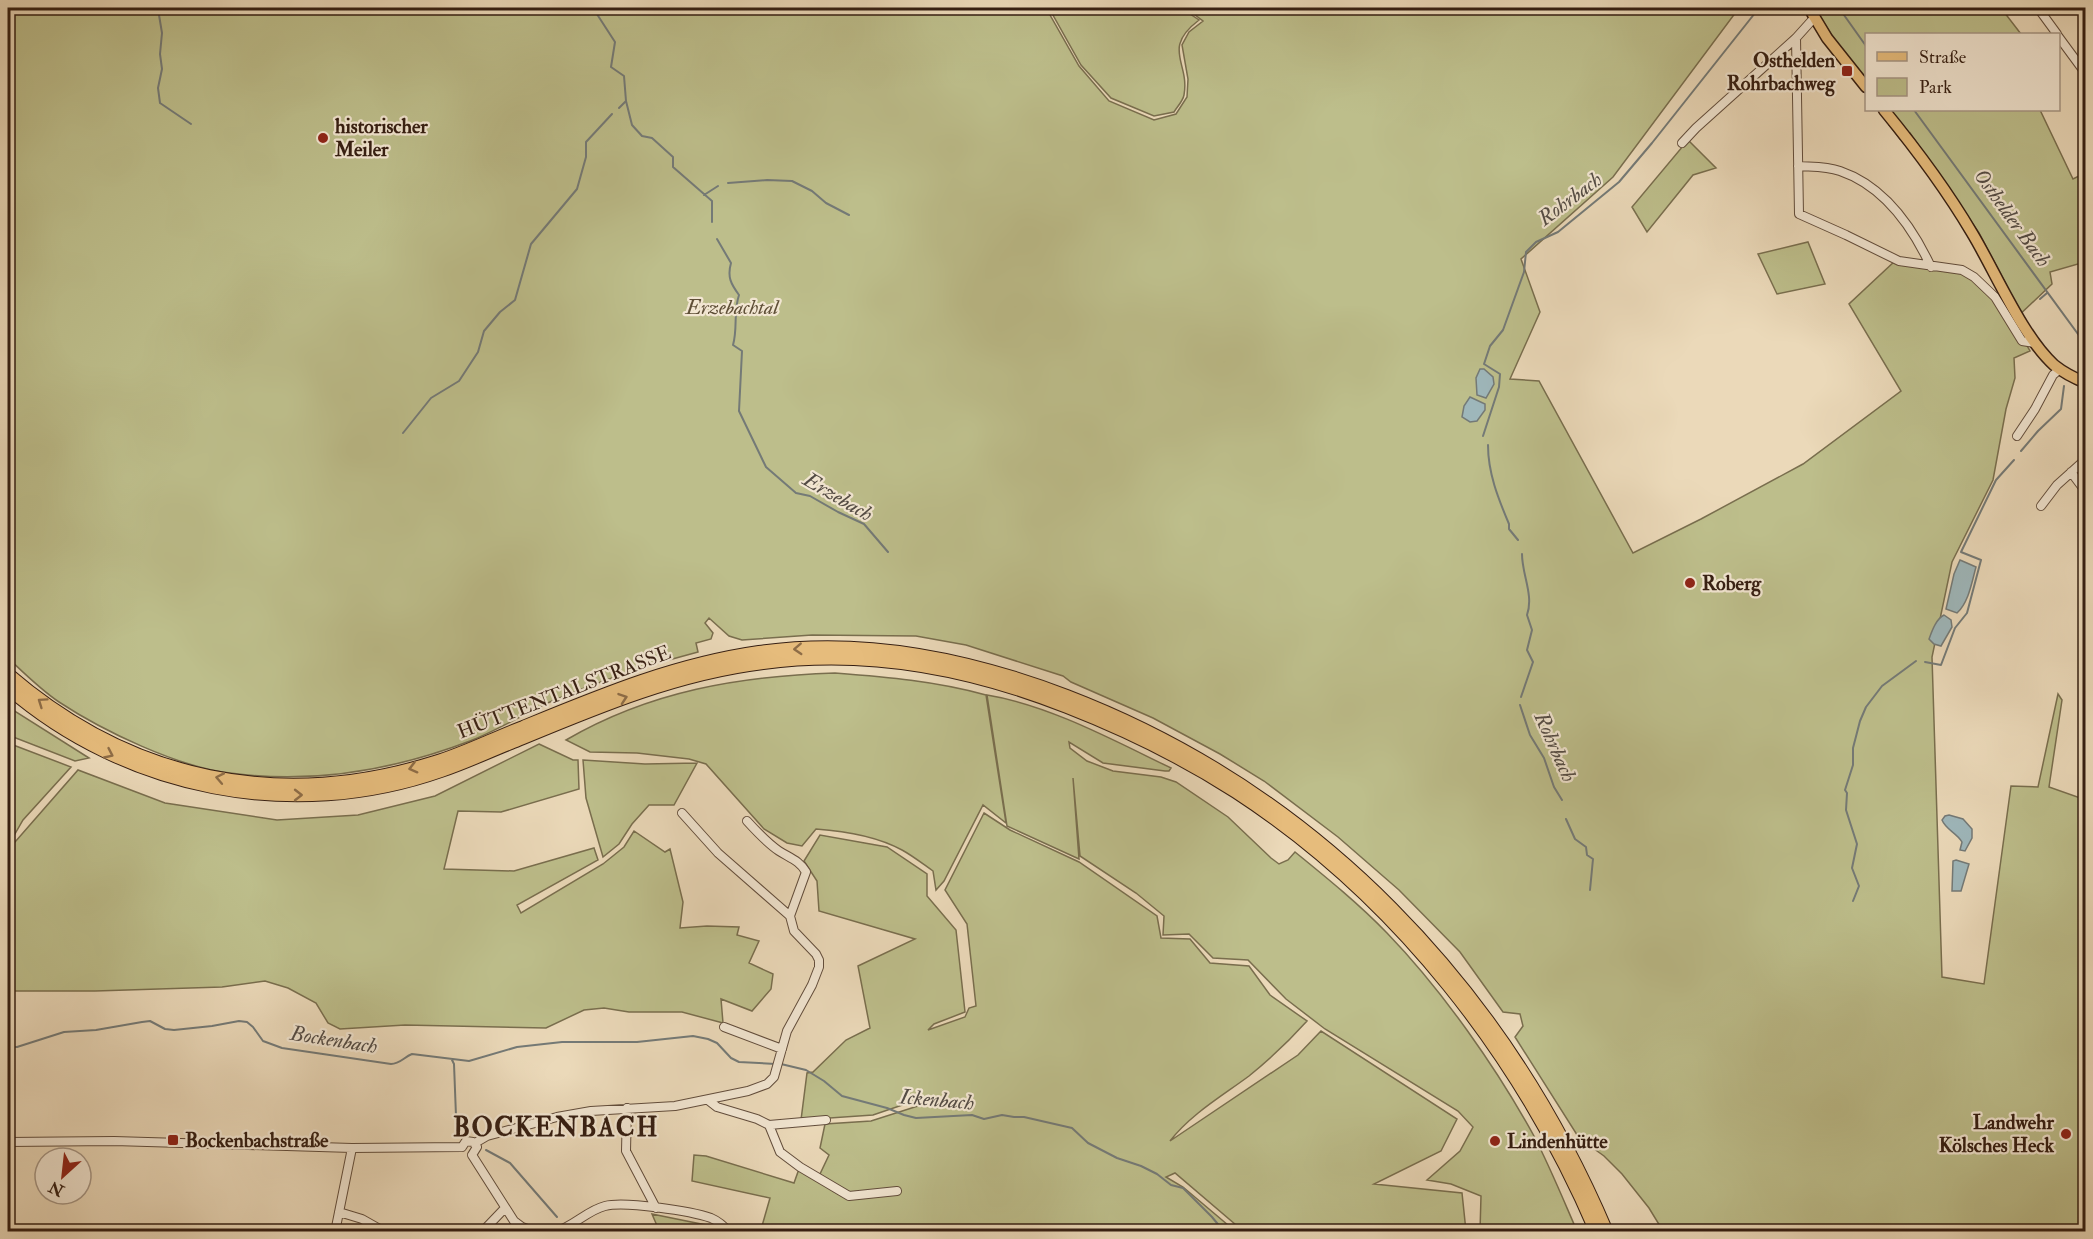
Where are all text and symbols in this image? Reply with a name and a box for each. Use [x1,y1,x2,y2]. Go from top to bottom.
legend [1865,33,2060,111]
text: Straße [1919,46,1967,69]
place label: Osthelden Rohrbachweg [1727,48,1836,97]
marker: Osthelden Rohrbachweg [1840,64,1854,78]
text: Park [1919,76,1952,99]
place label: historischer Meiler [334,114,428,162]
marker: historischer Meiler [316,131,330,145]
water label: Osthelder Bach [1967,164,2057,272]
water label: Rohrbach [1532,166,1608,233]
park label: Erzebachtal [684,295,780,320]
water label: Erzebach [797,465,878,528]
place label: Roberg [1702,571,1762,597]
marker: Roberg [1683,576,1697,590]
street label: HÜTTENTALSTRASSE [454,640,674,744]
one-way arrow [793,643,802,656]
one-way arrow [617,693,628,706]
one-way arrow [38,698,49,709]
water label: Rohrbach [1527,707,1582,786]
one-way arrow [102,746,113,758]
one-way arrow [408,761,419,773]
one-way arrow [215,772,225,785]
one-way arrow [293,789,302,801]
water label: Bockenbach [288,1020,380,1060]
water label: Ickenbach [898,1083,975,1117]
place label: Landwehr Kölsches Heck [1939,1110,2055,1158]
district label: BOCKENBACH [453,1112,659,1144]
marker: Landwehr Kölsches Heck [2059,1127,2073,1141]
place label: Bockenbachstraße [185,1128,329,1153]
place label: Lindenhütte [1507,1129,1608,1154]
marker: Bockenbachstraße [166,1133,180,1147]
marker: Lindenhütte [1488,1134,1502,1148]
north arrow [33,1146,93,1206]
text: N [45,1176,68,1201]

